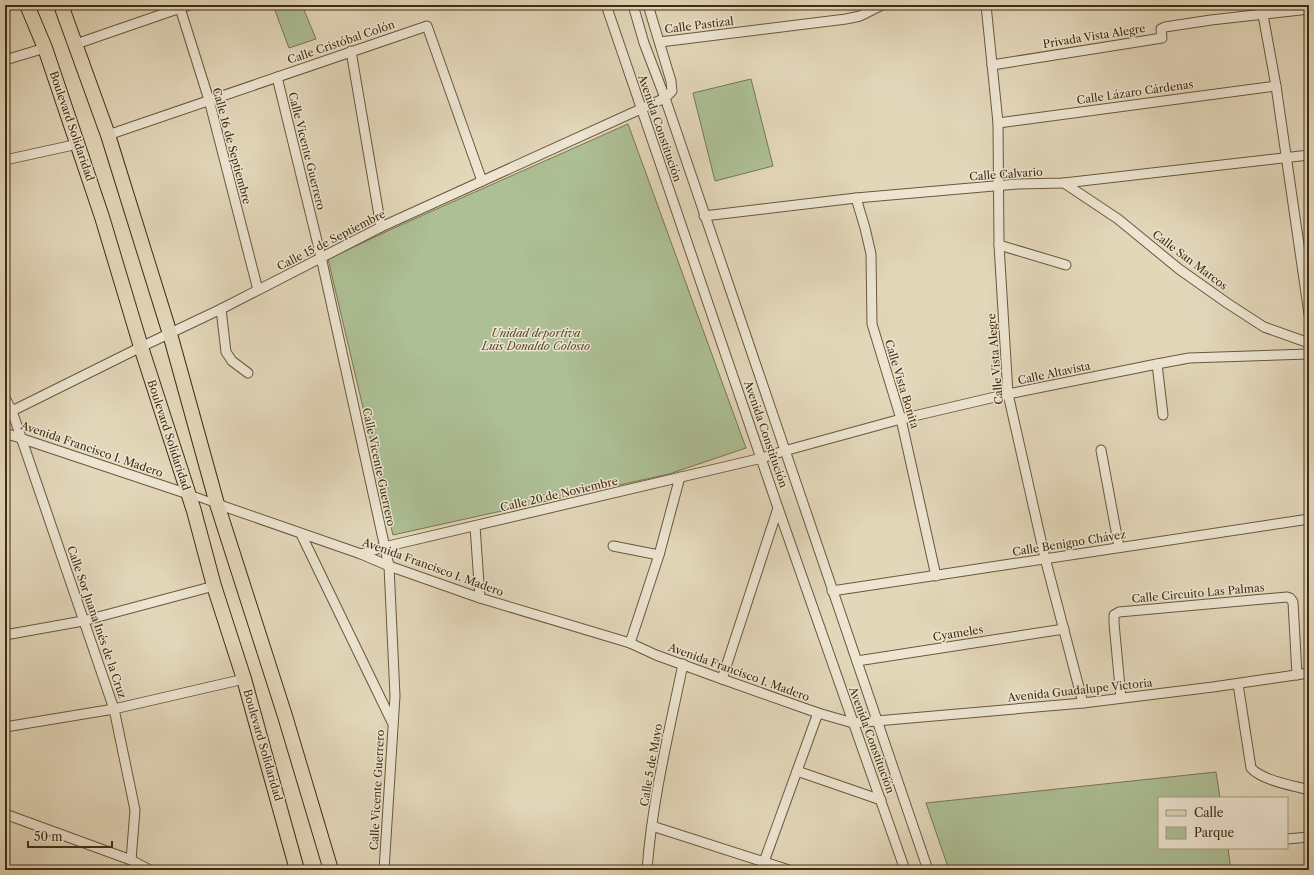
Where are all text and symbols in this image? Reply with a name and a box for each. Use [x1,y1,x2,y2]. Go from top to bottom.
street label: Calle Pastizal [664,14,735,36]
street label: Calle Cristóbal Colón [286,17,397,67]
street label: Privada Vista Alegre [1042,21,1146,51]
street label: Boulevard Solidaridad [47,69,98,183]
street label: Avenida Constitución [635,72,685,183]
street label: Calle Lázaro Cárdenas [1076,77,1194,107]
street label: Calle 16 de Septiembre [210,86,254,206]
street label: Calle Vicente Guerrero [286,91,328,212]
street label: Calle Calvario [969,164,1043,184]
street label: Calle 15 de Septiembre [275,207,387,273]
street label: Calle San Marcos [1150,227,1231,293]
street label: Calle Vista Alegre [984,313,1006,405]
park label: Unidad deportiva Luis Donaldo Colosio [481,326,590,353]
street label: Calle Vista Bonita [882,338,922,430]
street label: Calle Altavista [1016,358,1092,388]
street label: Boulevard Solidaridad [144,378,194,492]
street label: Avenida Constitución [741,378,791,489]
street label: Calle Vicente Guerrero [360,406,398,528]
street label: Avenida Francisco I. Madero [18,418,165,480]
street label: Calle 20 de Noviembre [499,474,619,514]
street label: Calle Benigno Chávez [1011,527,1127,559]
street label: Avenida Francisco I. Madero [359,535,506,599]
street label: Calle Sor Juana Inés de la Cruz [64,544,130,701]
street label: Calle Circuito Las Palmas [1131,580,1265,606]
street label: Cyameles [932,622,984,644]
street label: Avenida Francisco I. Madero [665,640,812,704]
street label: Avenida Guadalupe Victoria [1006,675,1153,705]
street label: Avenida Constitución [846,684,898,795]
street label: Boulevard Solidaridad [240,687,286,803]
street label: Calle 5 de Mayo [637,722,665,807]
street label: Calle Vicente Guerrero [367,729,387,851]
legend [1158,797,1288,849]
text: Calle [1194,805,1224,820]
scale bar [28,823,112,849]
text: Parque [1194,825,1235,840]
text: 50 m [34,829,63,844]

